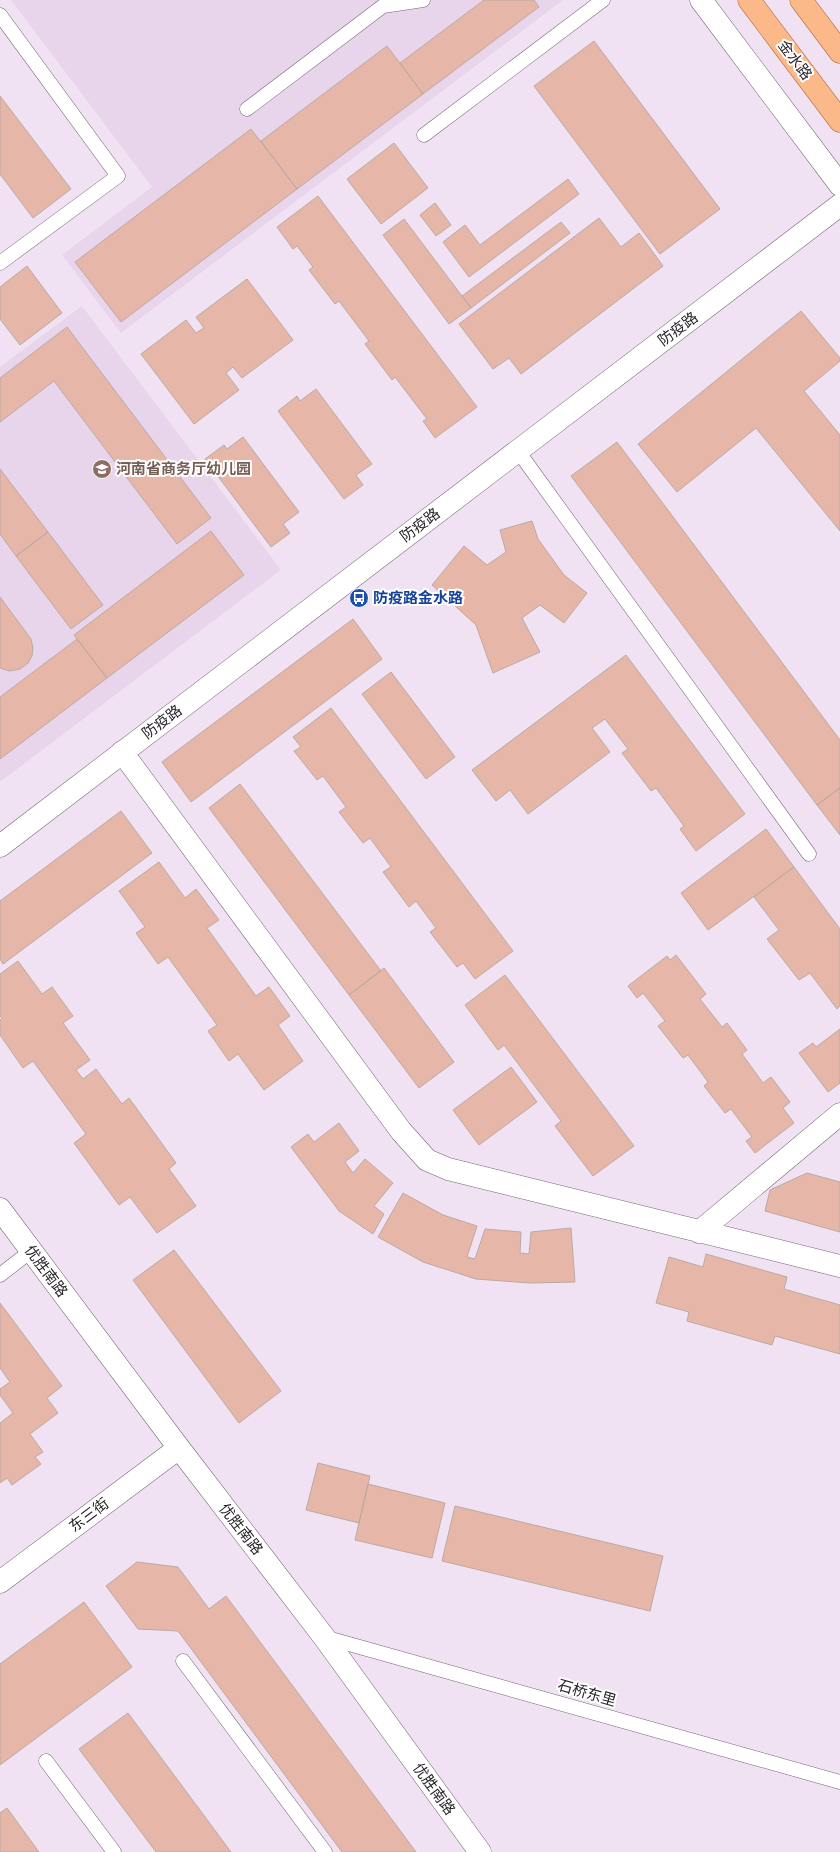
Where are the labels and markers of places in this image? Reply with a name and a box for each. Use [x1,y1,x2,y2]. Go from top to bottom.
school or university icon: 河南省商务厅幼儿园 [91,458,113,480]
place label: 河南省商务厅幼儿园 [116,458,251,481]
bus stop icon: 防疫路金水路 [348,587,370,609]
place label: 防疫路金水路 [373,587,463,610]

